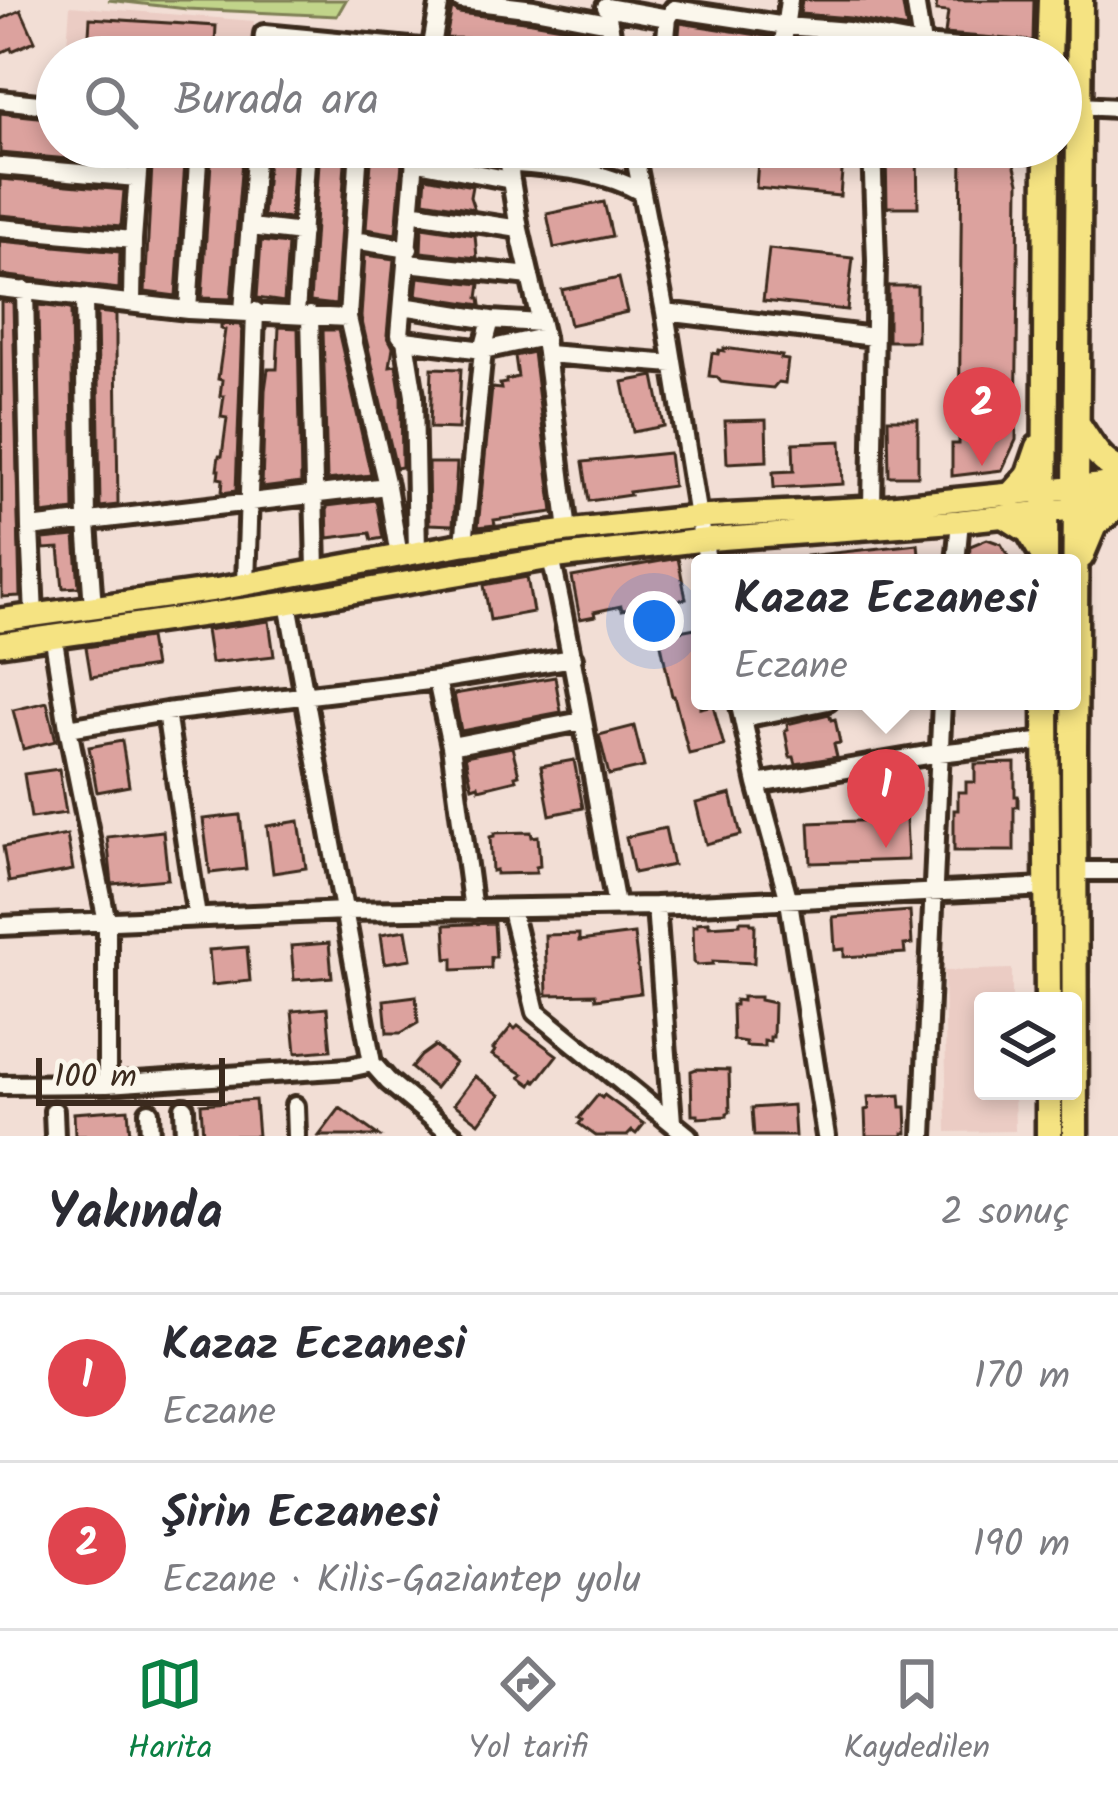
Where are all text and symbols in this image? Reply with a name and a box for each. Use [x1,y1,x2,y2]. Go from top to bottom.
search box [36,36,1082,168]
text: Burada ara [174,66,379,138]
icon: search [78,69,144,135]
pin: 2 [943,367,1021,466]
popup [691,554,1081,710]
text: Kazaz Eczanesi [734,565,1038,637]
your location [624,591,684,651]
text: Eczane [734,637,848,699]
pin: 1 [847,749,925,848]
map controls [974,992,1082,1100]
button: layers [974,992,1082,1100]
scale bar [36,1052,225,1105]
text: 100 m [54,1052,137,1105]
text: Yakında [48,1174,223,1255]
text: 2 sonuç [940,1183,1070,1245]
text: Kazaz Eczanesi [162,1311,466,1383]
text: 1 [81,1347,93,1409]
text: 170 m [974,1347,1070,1409]
text: Eczane [162,1383,276,1445]
text: Şirin Eczanesi [162,1479,439,1551]
text: 2 [76,1515,98,1577]
text: 190 m [973,1515,1070,1577]
text: Eczane · Kilis-Gaziantep yolu [162,1551,641,1613]
tab: Harita [128,1651,212,1776]
tab: Yol tarifi [468,1651,588,1776]
tab: Kaydedilen [844,1651,990,1776]

